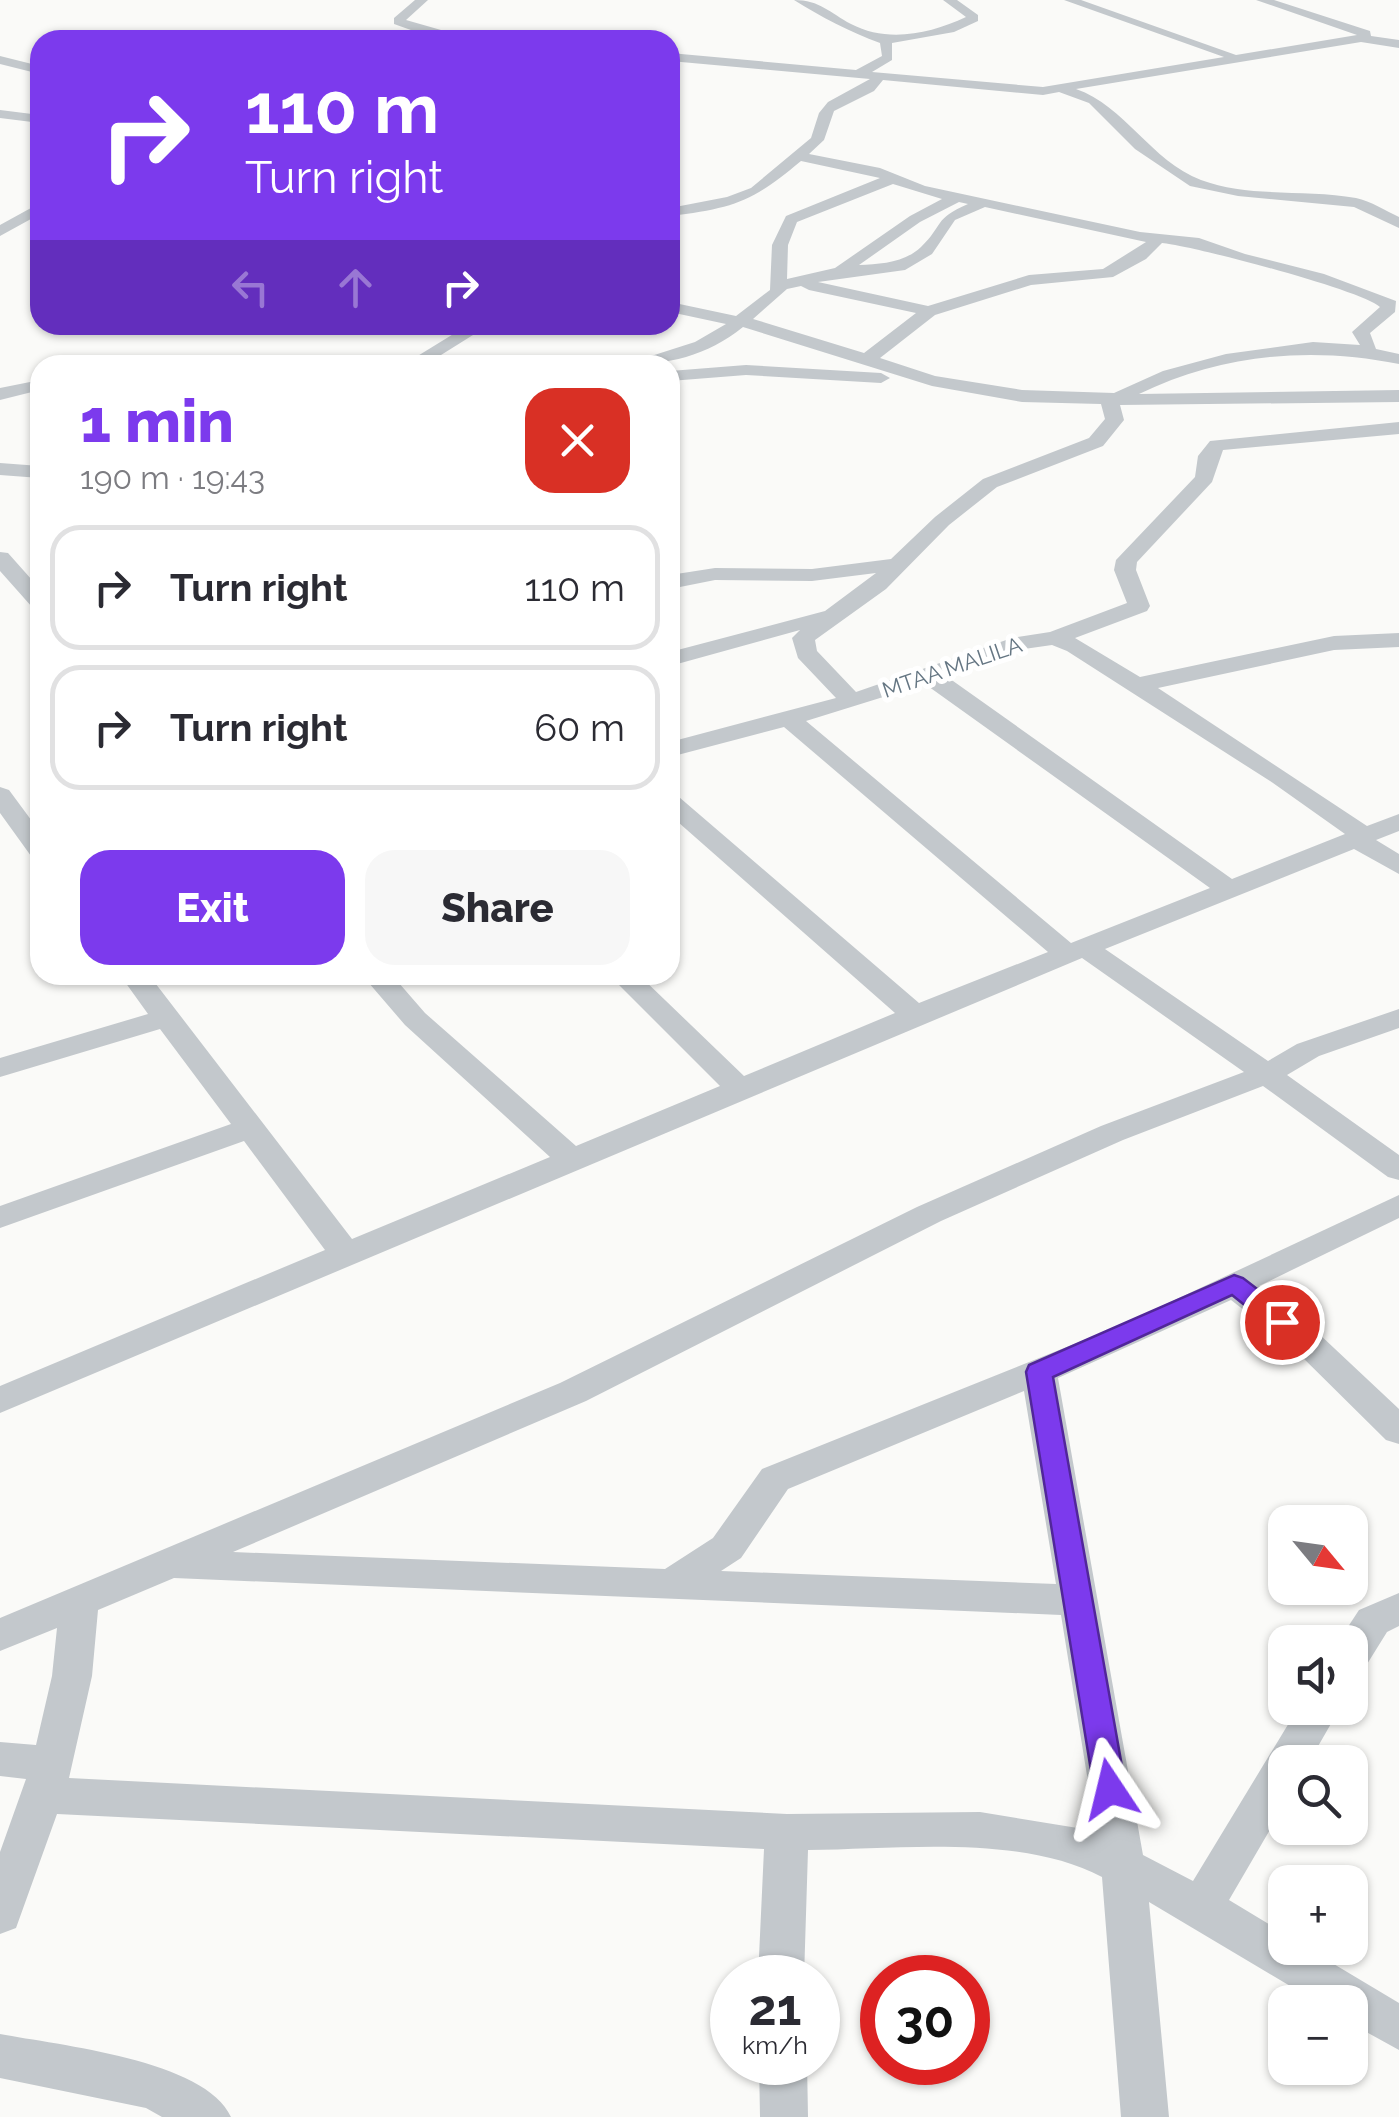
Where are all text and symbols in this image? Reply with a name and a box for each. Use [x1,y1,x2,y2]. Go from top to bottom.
text: 110 m [245,67,439,149]
icon: right [80,70,210,200]
text: Turn right [245,151,443,204]
icon: left [223,260,278,315]
icon: ahead [328,260,383,315]
icon: right [433,260,488,315]
text: 1 min [80,386,234,456]
button: close [525,388,630,493]
text: 190 m · 19:43 [80,459,265,496]
icon: right [85,560,140,615]
text: Turn right [170,565,347,610]
text: 110 m [525,565,625,610]
street label: MTAA MALILA [879,631,1025,703]
icon: right [85,700,140,755]
text: Turn right [170,705,347,750]
text: 60 m [534,705,625,750]
button: Exit [80,850,345,965]
button: Share [365,850,630,965]
pin [1240,1280,1325,1365]
icon: arrive [1255,1295,1310,1350]
north arrow [1268,1505,1368,1605]
map controls [1268,1505,1368,2085]
button: sound [1268,1625,1368,1725]
position arrow [1058,1737,1162,1841]
button: search [1268,1745,1368,1845]
button: + [1268,1865,1368,1965]
speed limit sign: 30 [860,1955,990,2085]
text: 21 [749,1978,801,2037]
button: − [1268,1985,1368,2085]
text: km/h [742,2030,808,2060]

